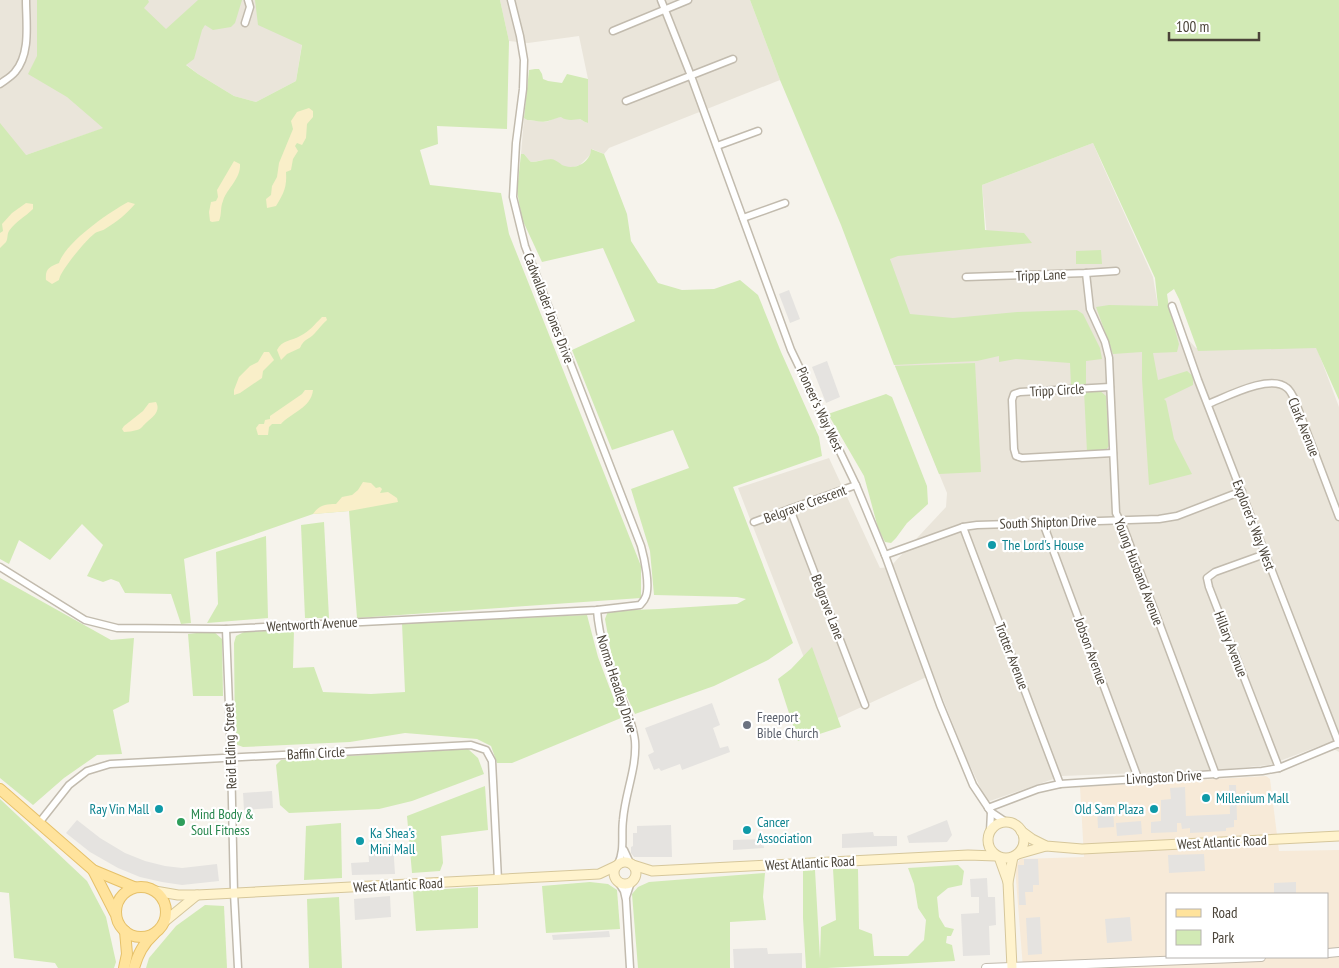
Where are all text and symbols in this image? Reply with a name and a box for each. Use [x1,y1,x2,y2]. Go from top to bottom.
scale bar [1169,10,1259,42]
text: 100 m [1176,17,1209,36]
street label: Cadwallader Jones Drive [520,250,578,366]
street label: Tripp Lane [1016,265,1067,285]
street label: Pioneer's Way West [793,364,848,454]
street label: Tripp Circle [1029,380,1085,400]
street label: Clark Avenue [1284,395,1324,459]
street label: Explorer's Way West [1229,477,1280,573]
street label: Belgrave Crescent [761,481,849,527]
street label: South Shipton Drive [999,511,1097,533]
street label: Young Husband Avenue [1110,516,1168,628]
place label: The Lord's House [1002,536,1084,554]
marker: The Lord's House [986,539,998,551]
street label: Belgrave Lane [807,572,849,642]
street label: Hillary Avenue [1210,608,1252,680]
street label: Wentworth Avenue [266,613,358,635]
street label: Jobson Avenue [1070,614,1112,687]
street label: Trotter Avenue [991,620,1033,692]
street label: Norma Headley Drive [593,633,641,736]
street label: Reid Elding Street [219,702,241,790]
place label: Freeport Bible Church [757,708,818,742]
marker: Freeport Bible Church [741,719,753,731]
street label: Baffin Circle [286,742,346,764]
street label: Livngston Drive [1126,766,1202,788]
place label: Millenium Mall [1216,789,1289,807]
marker: Millenium Mall [1200,792,1212,804]
place label: Ray Vin Mall [90,800,150,818]
place label: Old Sam Plaza [1075,800,1144,818]
marker: Ray Vin Mall [153,803,165,815]
marker: Old Sam Plaza [1148,803,1160,815]
place label: Mind Body & Soul Fitness [191,805,254,839]
place label: Cancer Association [757,813,812,847]
marker: Mind Body & Soul Fitness [175,816,187,828]
place label: Ka Shea's Mini Mall [370,824,416,858]
marker: Cancer Association [741,824,753,836]
street label: West Atlantic Road [1177,831,1267,853]
marker: Ka Shea's Mini Mall [354,835,366,847]
street label: West Atlantic Road [765,852,855,874]
street label: West Atlantic Road [353,874,443,896]
legend [1166,893,1329,958]
text: Road [1212,903,1238,922]
text: Park [1212,928,1234,947]

